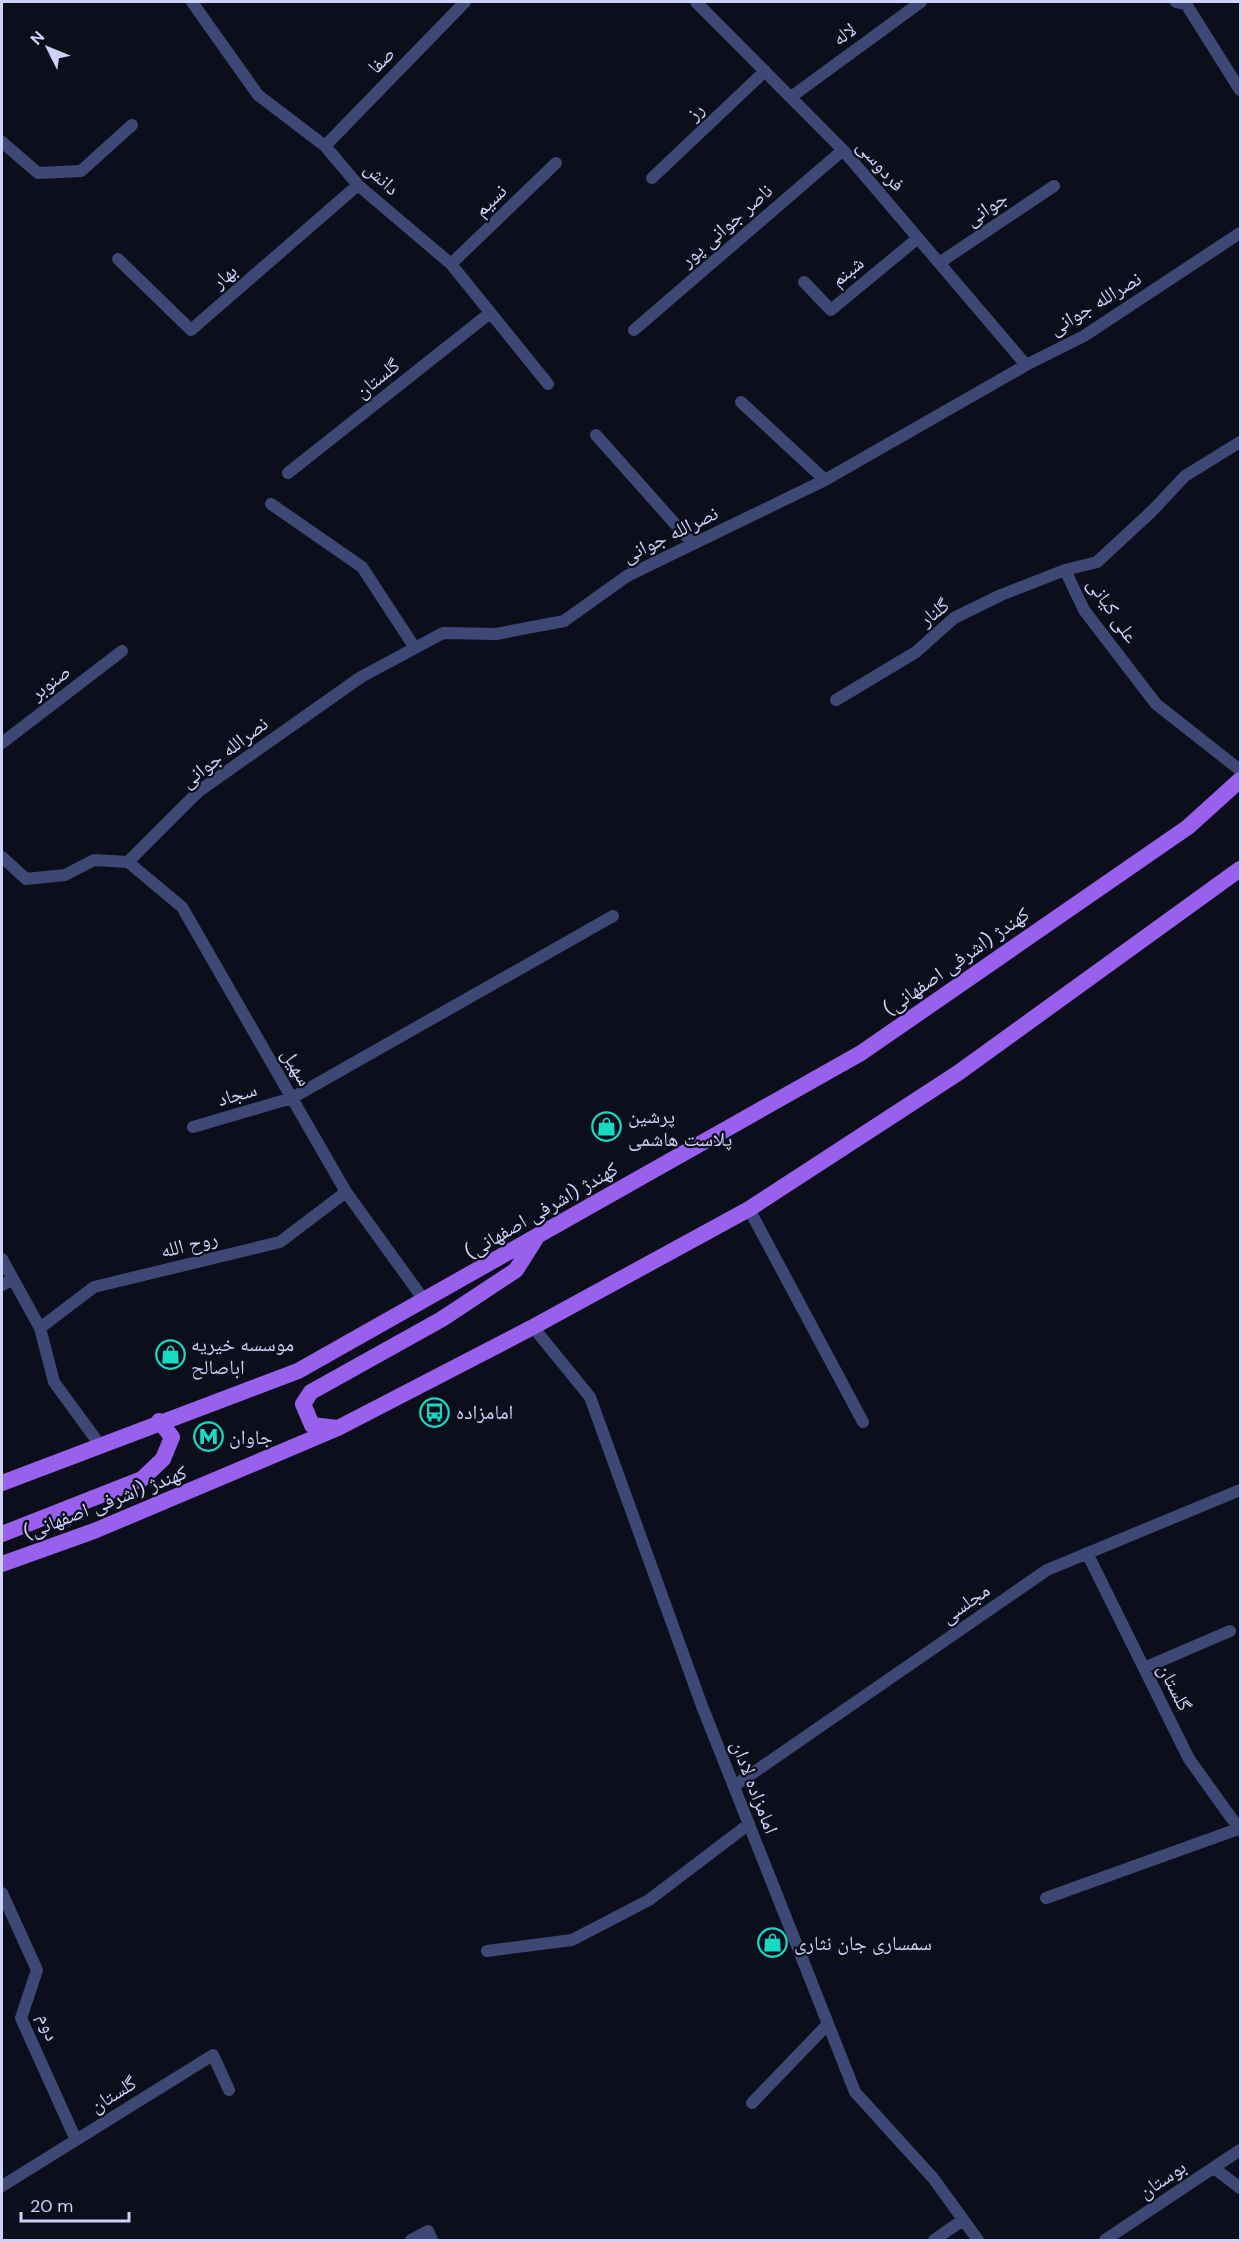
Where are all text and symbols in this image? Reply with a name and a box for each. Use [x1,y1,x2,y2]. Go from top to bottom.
street label: لاله [827,17,861,51]
north arrow [18,18,78,78]
text: N [26,27,49,50]
street label: صفا [362,41,400,79]
street label: رز [680,96,710,126]
street label: فردوسی [851,133,911,197]
street label: دانش [359,155,405,201]
street label: ناصر جوانی پور [673,177,778,273]
street label: نسیم [468,178,513,223]
street label: جوانی [960,184,1013,232]
street label: شبنم [825,250,870,293]
street label: بهار [205,258,242,295]
street label: نصرالله جوانی [1044,265,1146,341]
street label: گلستان [349,352,405,404]
street label: نصرالله جوانی [618,500,722,568]
street label: علی کیانی [1082,572,1144,648]
street label: گلنار [913,592,955,633]
street label: صنوبر [24,658,76,706]
street label: نصرالله جوانی [175,710,273,794]
street label: کهندژ (اشرفی اصفهانی) [878,901,1034,1021]
street label: سهیل [276,1043,318,1091]
street label: سجاد [214,1076,260,1112]
place label: پرشین پلاست هاشمی [628,1103,732,1152]
shop icon: پرشین پلاست هاشمی [591,1111,623,1143]
street label: کهندژ (اشرفی اصفهانی) [460,1156,622,1264]
street label: روح الله [158,1224,220,1264]
place label: موسسه خیریه اباصالح [191,1331,294,1380]
shop icon: موسسه خیریه اباصالح [154,1339,186,1371]
bus stop icon: امامزاده [419,1396,451,1428]
place label: امامزاده [456,1399,513,1425]
metro station icon: جاوان [192,1421,224,1453]
place label: جاوان [229,1424,273,1450]
street label: کهندژ (اشرفی اصفهانی) [20,1459,190,1545]
street label: مجلسی [935,1577,995,1629]
street label: گلستان [1152,1659,1198,1715]
street label: امامزاده لادان [725,1737,785,1837]
shop icon: سمساری جان نثاری [757,1927,789,1959]
place label: سمساری جان نثاری [794,1930,932,1956]
street label: دوم [31,2010,66,2045]
street label: گلستان [85,2070,141,2118]
street label: بوستان [1133,2154,1191,2204]
scale bar [21,2185,129,2223]
text: 20 m [30,2194,73,2218]

